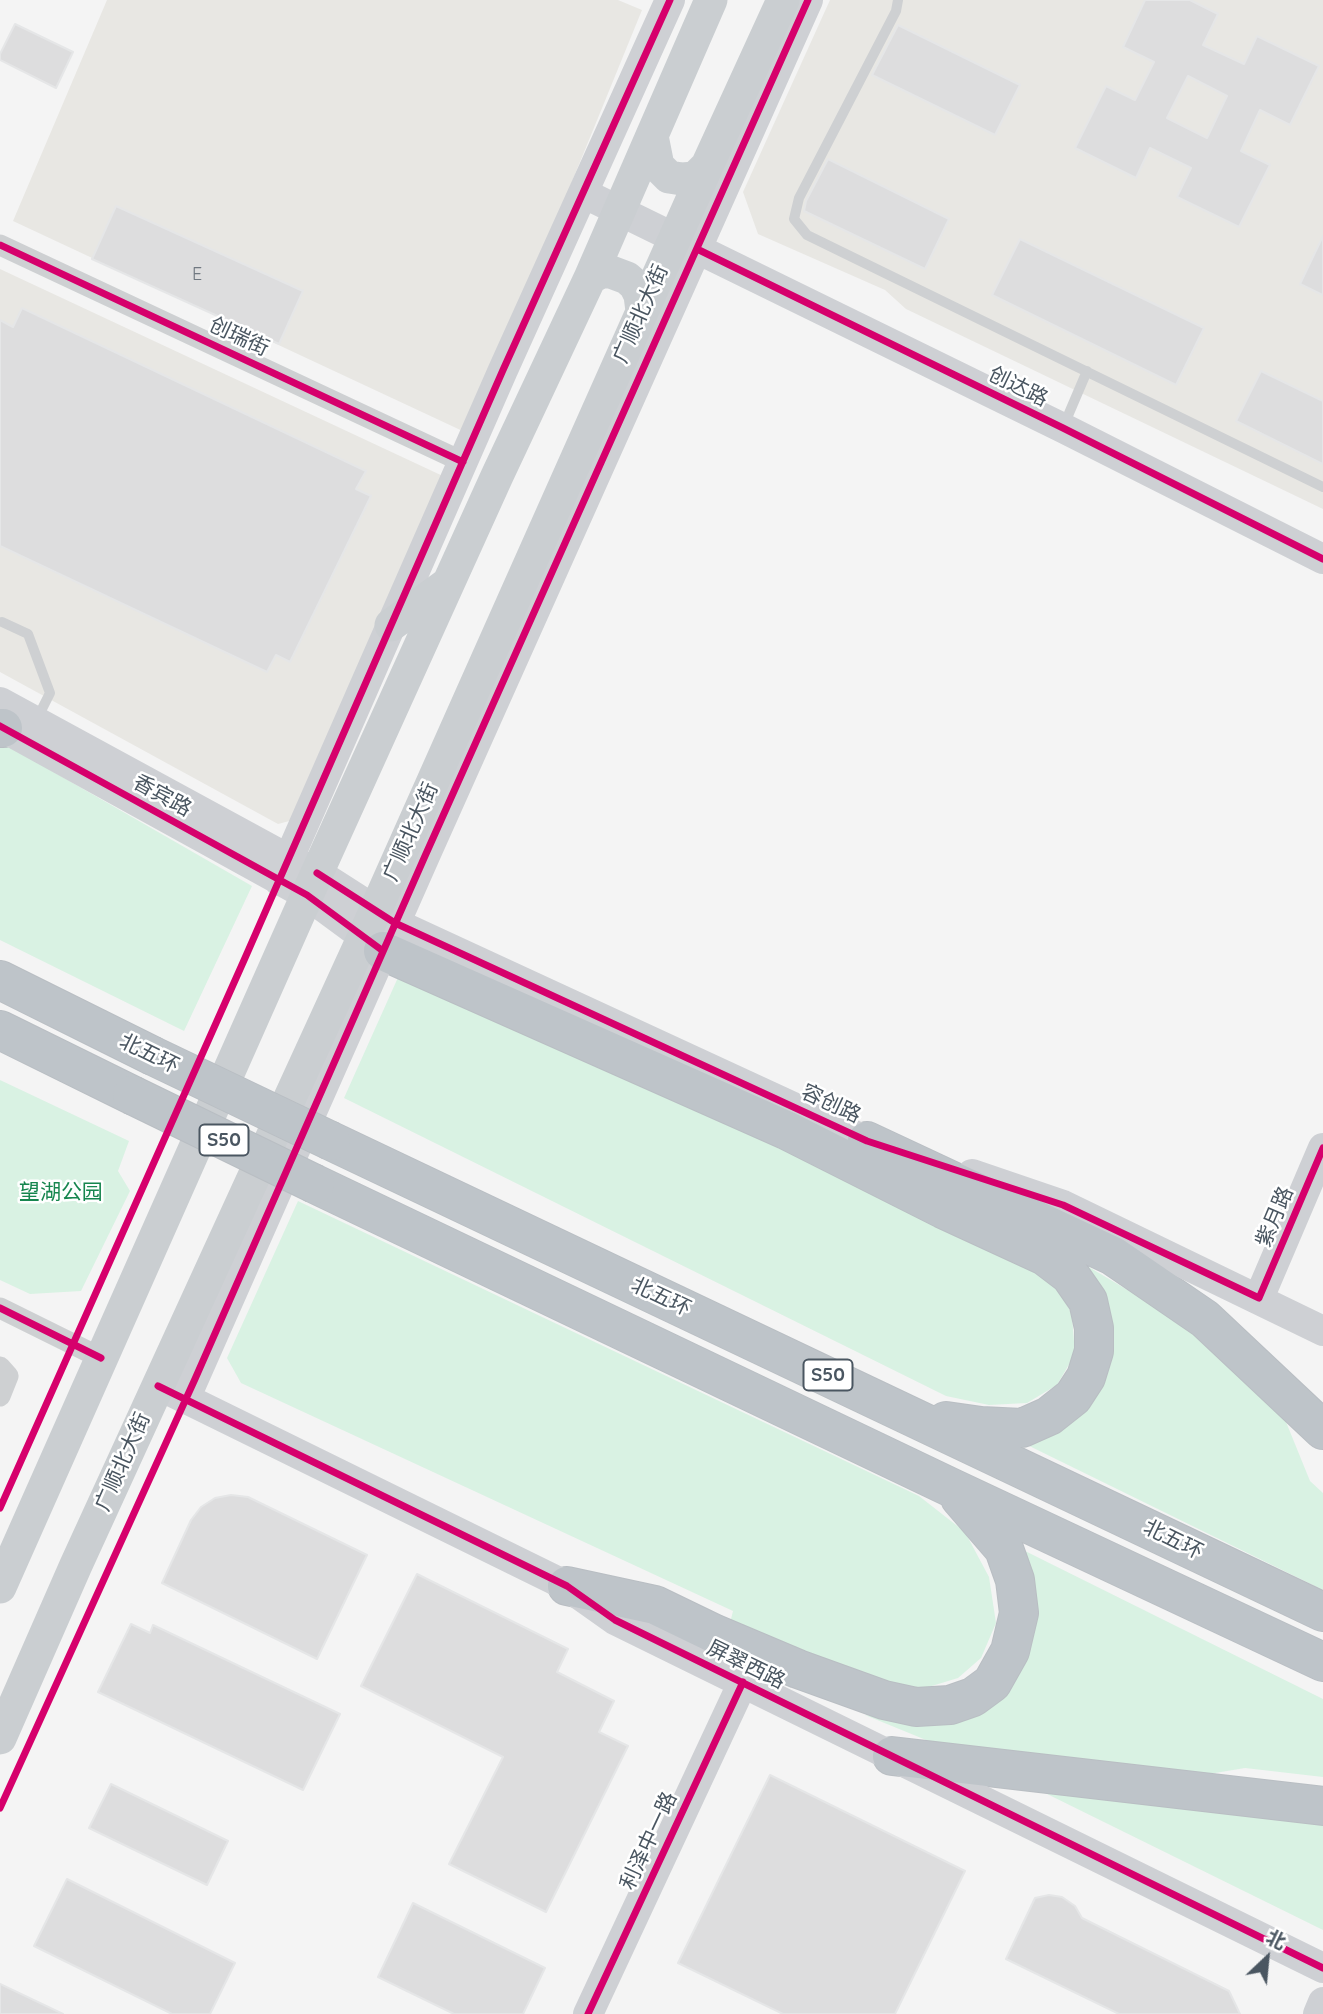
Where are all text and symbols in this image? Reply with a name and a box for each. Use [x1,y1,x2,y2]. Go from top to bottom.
street label: 广顺北大街 [608,261,674,367]
house number: E [192,264,202,286]
street label: 创瑞街 [205,312,273,362]
street label: 创达路 [984,362,1052,412]
street label: 香宾路 [128,770,196,822]
street label: 广顺北大街 [378,779,444,885]
street label: 北五环 [115,1029,183,1079]
street label: 容创路 [797,1079,865,1129]
road number: S50 [200,1124,248,1156]
park label: 望湖公园 [19,1180,103,1206]
street label: 紫月路 [1251,1183,1299,1251]
street label: 北五环 [627,1272,695,1322]
road number: S50 [804,1359,852,1390]
street label: 广顺北大街 [90,1409,156,1515]
street label: 北五环 [1139,1515,1207,1565]
street label: 屏翠西路 [703,1635,789,1695]
street label: 利泽中一路 [615,1788,683,1894]
north arrow [1232,1923,1302,1993]
text: 北 [1262,1924,1290,1954]

